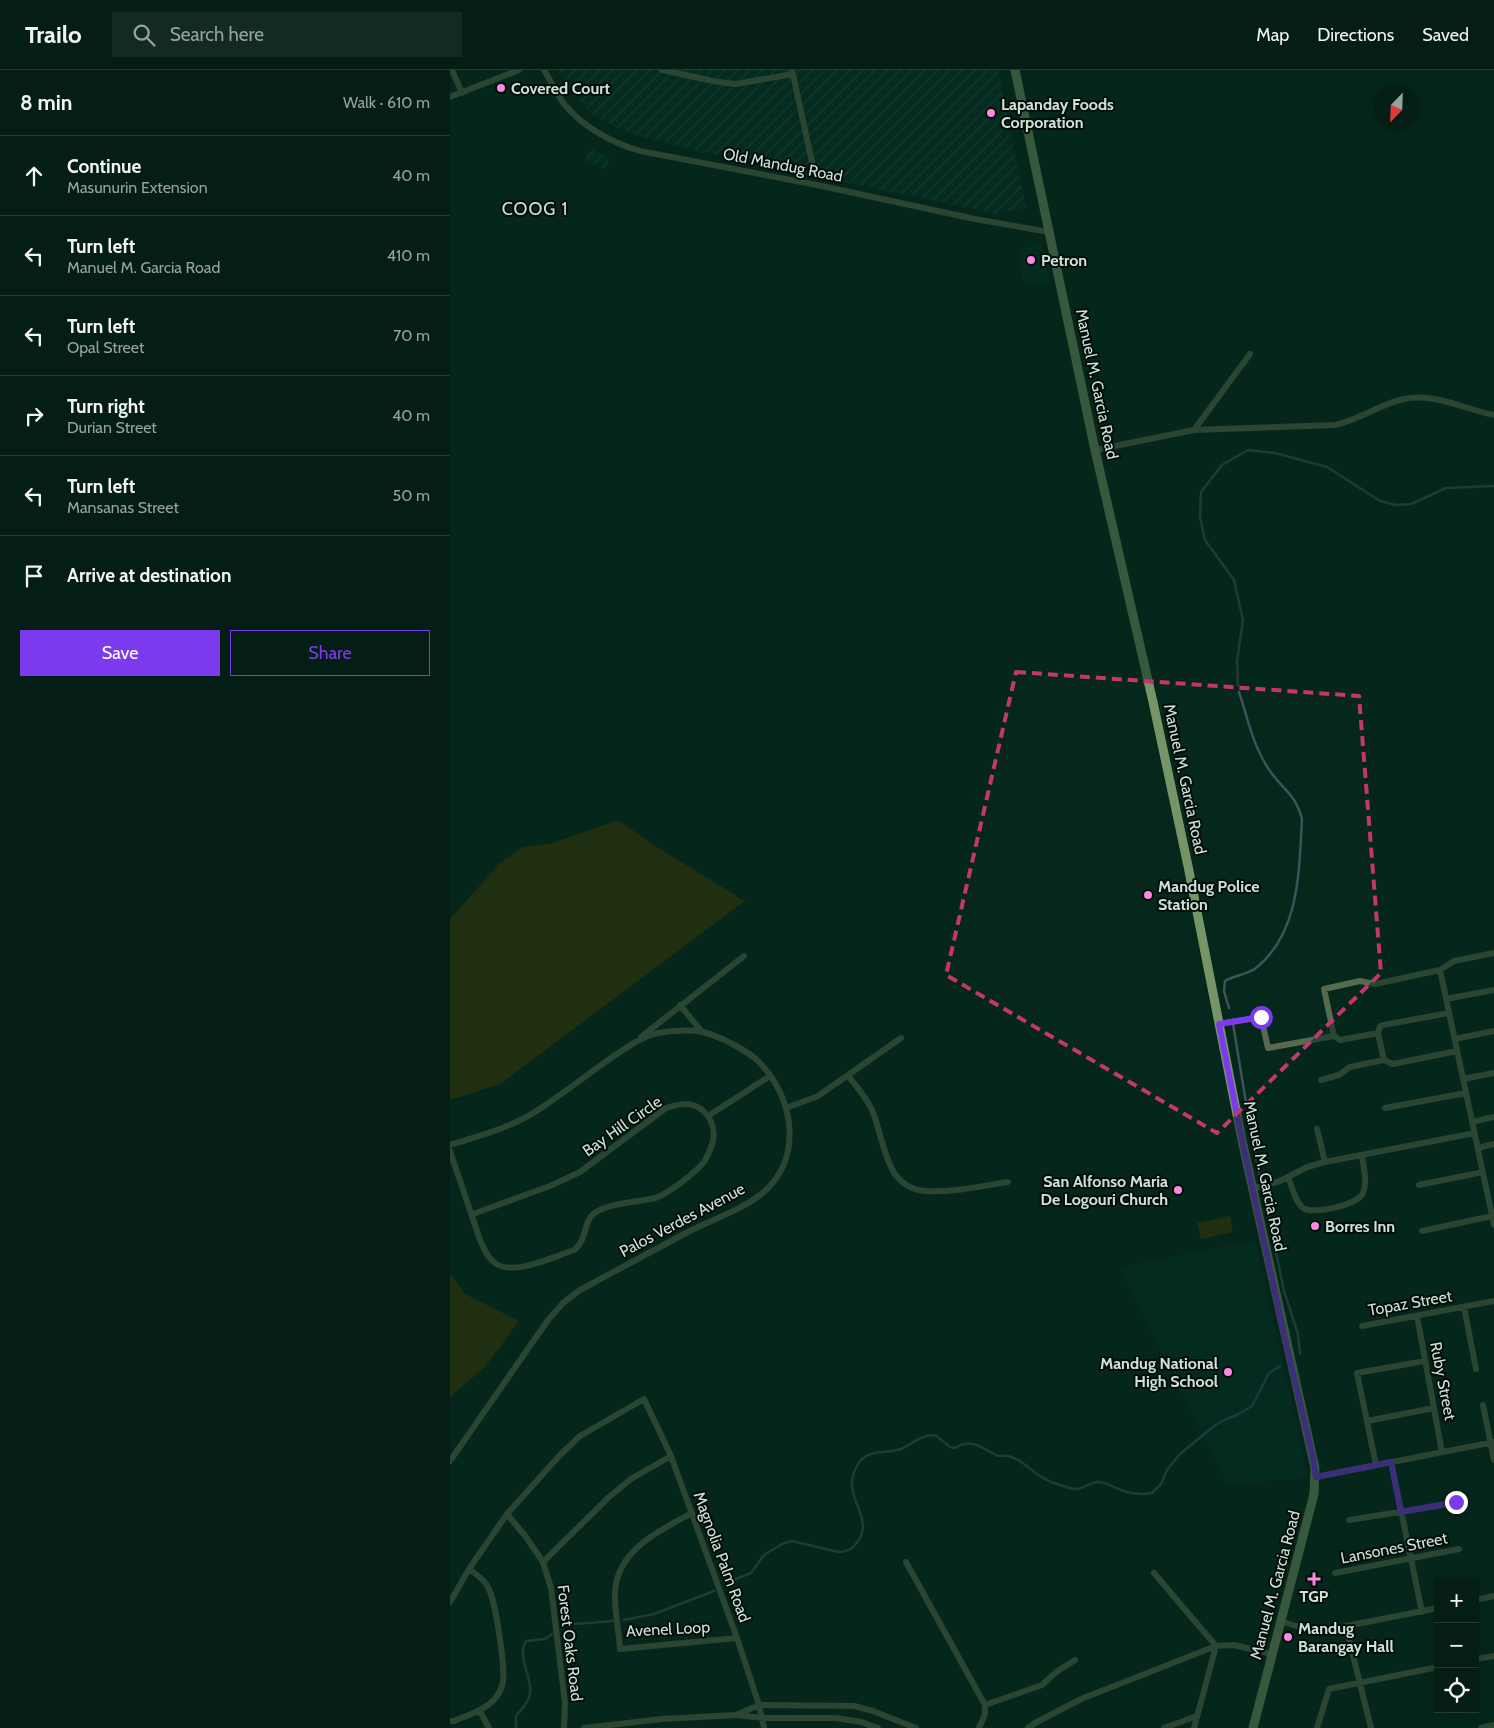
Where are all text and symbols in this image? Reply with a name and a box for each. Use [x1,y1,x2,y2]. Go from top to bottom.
search box [112,12,462,57]
text: Trailo [25,20,82,49]
icon: search [130,21,158,49]
text: Search here [170,23,264,46]
text: Map [1256,24,1289,46]
text: Directions [1317,24,1394,46]
text: Saved [1422,24,1469,46]
place label: Covered Court [511,79,611,98]
marker: Covered Court [495,82,507,94]
north arrow [1374,85,1419,130]
text: 8 min [20,90,72,115]
text: Walk · 610 m [343,93,430,112]
place label: Lapanday Foods Corporation [1001,95,1114,132]
marker: Lapanday Foods Corporation [985,107,997,119]
street label: Old Mandug Road [722,144,844,186]
text: Continue [67,155,141,178]
icon: ahead [20,162,48,190]
text: 40 m [392,166,430,185]
text: Masunurin Extension [67,178,208,197]
district label: COOG 1 [502,198,568,220]
text: Turn left [67,235,135,258]
icon: left [20,242,48,270]
text: 410 m [387,246,430,265]
place label: Petron [1041,251,1087,270]
marker: Petron [1025,254,1037,266]
text: Manuel M. Garcia Road [67,258,220,277]
street label: Manuel M. Garcia Road [1072,307,1122,461]
text: Turn left [67,315,135,338]
icon: left [20,322,48,350]
text: 70 m [393,326,430,345]
text: Opal Street [67,338,144,357]
text: Turn right [67,395,145,418]
icon: right [20,402,48,430]
text: 40 m [392,406,430,425]
text: Durian Street [67,418,157,437]
text: Turn left [67,475,135,498]
icon: left [20,482,48,510]
text: 50 m [393,486,430,505]
text: Mansanas Street [67,498,179,517]
icon: arrive [20,562,48,590]
text: Arrive at destination [67,564,231,587]
button: Save [20,630,220,676]
button: Share [230,630,430,676]
street label: Manuel M. Garcia Road [1160,702,1210,856]
place label: Mandug Police Station [1158,877,1260,914]
marker: Mandug Police Station [1142,889,1154,901]
route start [1250,1006,1273,1029]
street label: Bay Hill Circle [579,1092,665,1160]
street label: Manuel M. Garcia Road [1240,1099,1290,1253]
place label: San Alfonso Maria De Logouri Church [1041,1172,1168,1209]
street label: Palos Verdes Avenue [616,1179,748,1261]
marker: San Alfonso Maria De Logouri Church [1172,1184,1184,1196]
place label: Borres Inn [1325,1217,1395,1236]
marker: Borres Inn [1309,1220,1321,1232]
street label: Topaz Street [1367,1286,1454,1320]
street label: Ruby Street [1426,1340,1460,1422]
place label: Mandug National High School [1100,1354,1218,1391]
marker: Mandug National High School [1222,1366,1234,1378]
street label: Magnolia Palm Road [690,1489,754,1625]
route end [1445,1491,1468,1514]
street label: Manuel M. Garcia Road [1246,1508,1304,1662]
street label: Lansones Street [1339,1528,1450,1568]
marker: TGP [1308,1573,1320,1585]
map controls [1434,1578,1479,1713]
button: + [1434,1578,1479,1623]
street label: Forest Oaks Road [553,1584,587,1702]
place label: TGP [1300,1587,1329,1606]
street label: Avenel Loop [626,1617,711,1641]
place label: Mandug Barangay Hall [1298,1619,1394,1656]
button: − [1434,1623,1479,1668]
marker: Mandug Barangay Hall [1282,1631,1294,1643]
button: locate [1434,1668,1479,1713]

